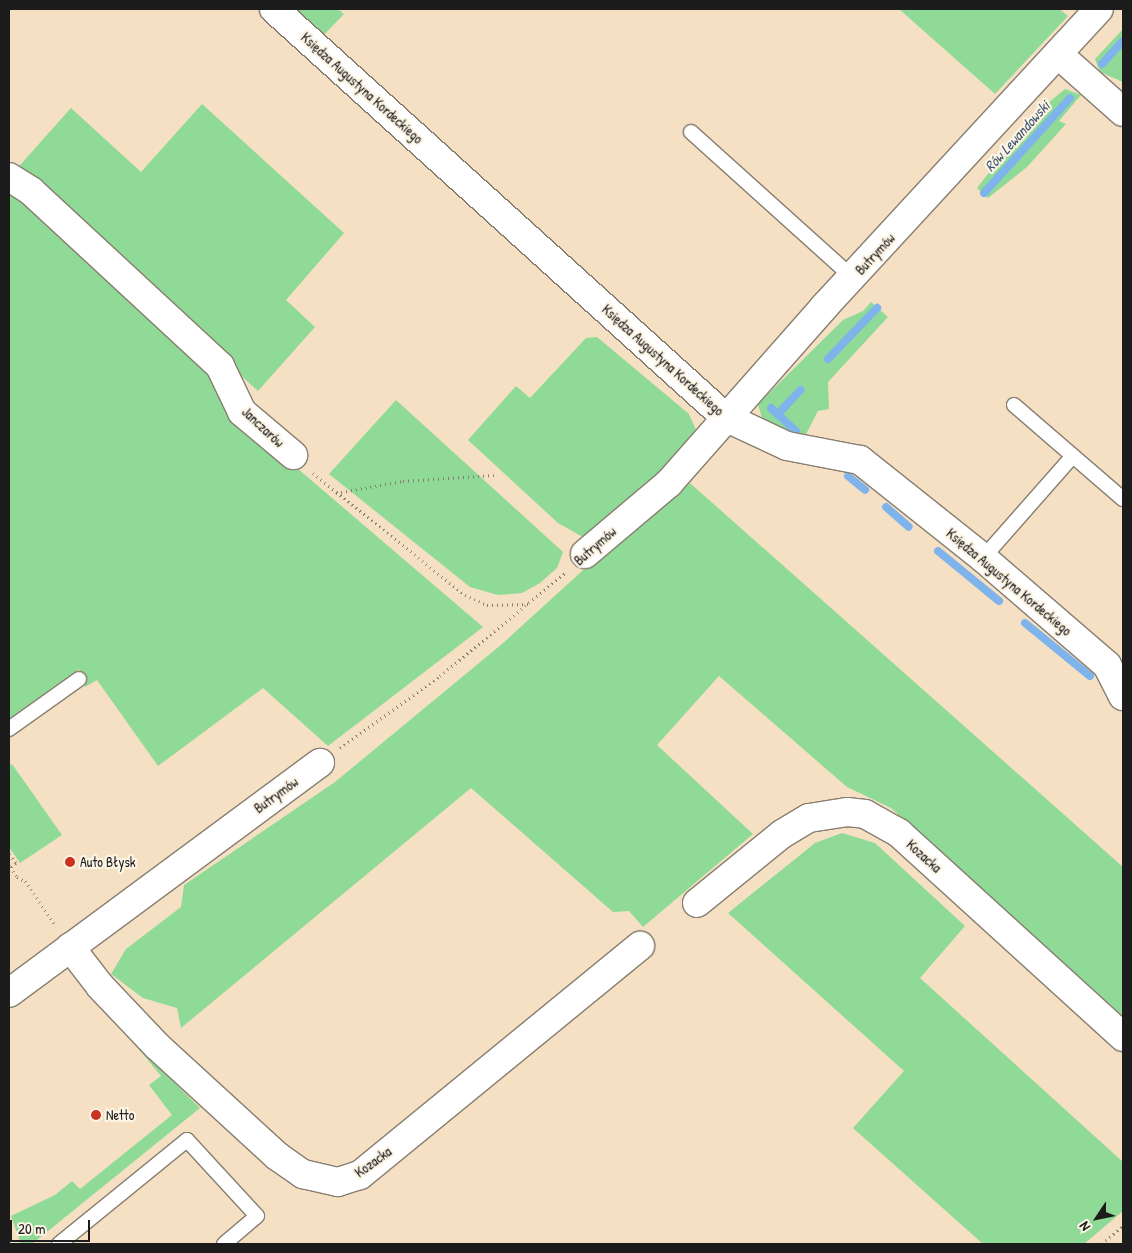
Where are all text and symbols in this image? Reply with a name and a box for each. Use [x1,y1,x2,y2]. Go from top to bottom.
street label: Księdza Augustyna Kordeckiego [298,29,426,147]
water label: Rów Lewandowski [981,97,1053,175]
street label: Butrymów [852,230,898,278]
street label: Księdza Augustyna Kordeckiego [599,301,727,419]
street label: Janczarów [238,403,288,451]
street label: Butrymów [570,523,620,569]
street label: Księdza Augustyna Kordeckiego [943,525,1075,639]
street label: Butrymów [251,773,301,817]
street label: Kozacka [903,836,945,876]
place label: Auto Błysk [80,854,136,870]
marker: Auto Błysk [64,856,76,868]
place label: Netto [106,1107,134,1123]
marker: Netto [90,1109,102,1121]
street label: Kozacka [351,1143,395,1181]
north arrow [1072,1193,1122,1243]
scale bar [12,1210,92,1242]
text: 20 m [18,1218,45,1239]
text: N [1074,1218,1094,1235]

